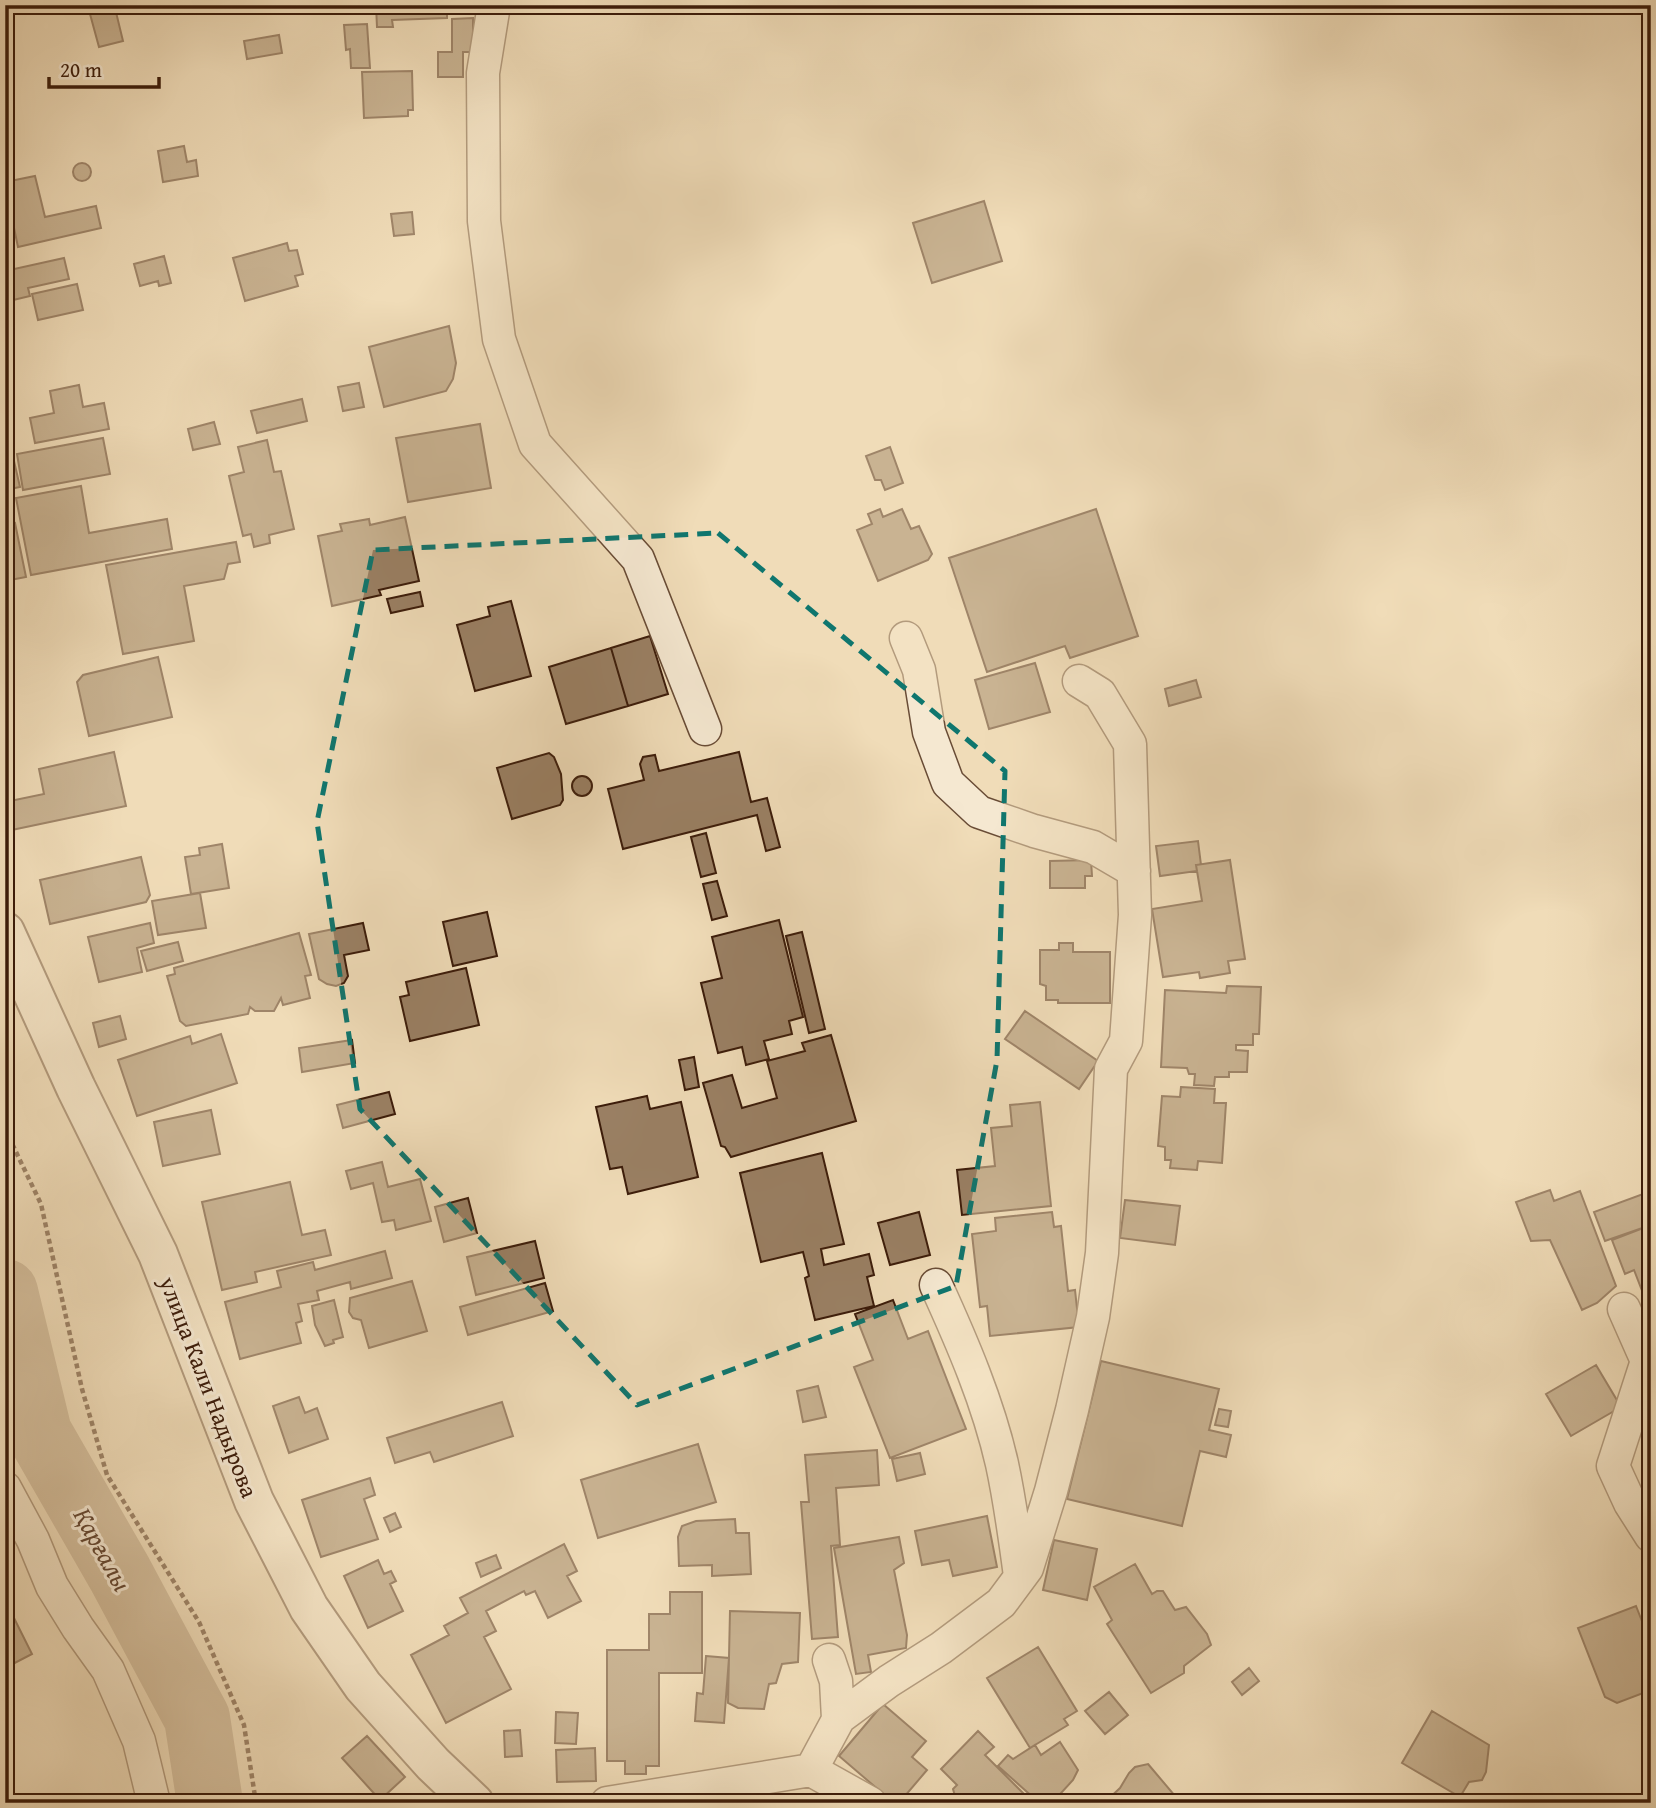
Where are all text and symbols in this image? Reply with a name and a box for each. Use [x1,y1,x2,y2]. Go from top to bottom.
scale bar [49,46,159,90]
text: 20 m [60,54,102,85]
street label: улица Кали Надырова [150,1270,268,1503]
water label: Қарғалы [64,1500,142,1598]

